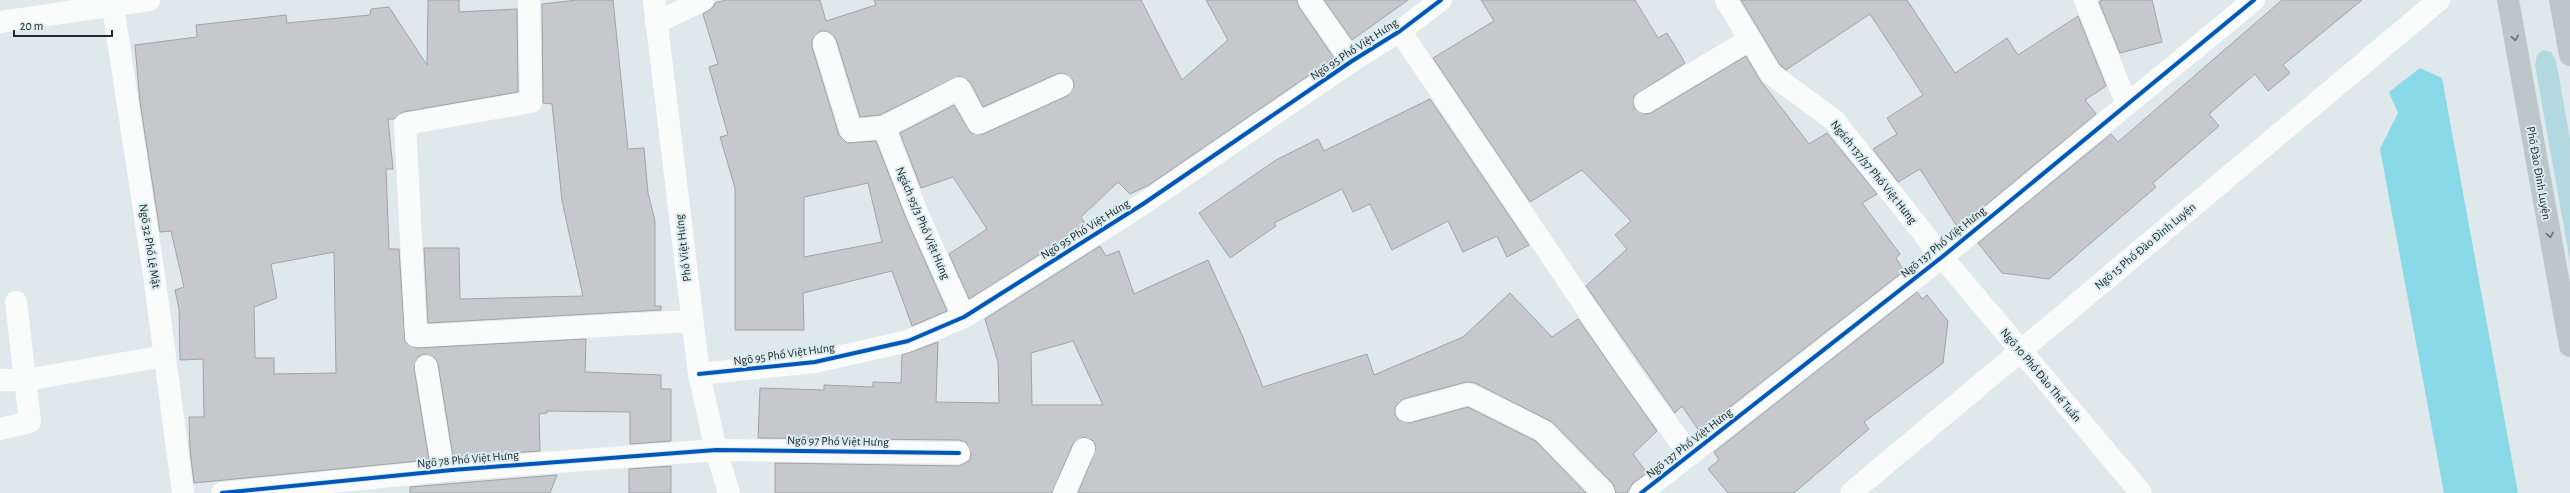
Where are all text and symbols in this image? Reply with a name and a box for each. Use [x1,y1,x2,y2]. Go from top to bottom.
scale bar [14,12,112,38]
street label: Ngõ 95 Phố Việt Hưng [1308,16,1400,82]
text: 20 m [20,20,43,32]
one-way arrow [2510,35,2519,41]
street label: Ngách 137/37 Phố Việt Hưng [1829,118,1919,226]
street label: Phố Đào Đình Luyện [2524,125,2553,221]
street label: Ngách 95/3 Phố Việt Hưng [894,165,952,281]
street label: Ngõ 95 Phố Việt Hưng [1039,197,1132,261]
street label: Ngõ 15 Phố Đào Đình Luyện [2092,200,2198,292]
street label: Ngõ 32 Phố Lệ Mật [137,203,163,289]
street label: Ngõ 137 Phố Việt Hưng [1898,204,1988,280]
street label: Phố Việt Hưng [673,213,693,282]
one-way arrow [2545,232,2554,238]
street label: Ngõ 10 Phố Đào Thế Tuấn [1998,326,2084,424]
street label: Ngõ 95 Phố Việt Hưng [733,341,836,367]
street label: Ngõ 137 Phố Việt Hưng [1644,406,1734,480]
street label: Ngõ 97 Phố Việt Hưng [787,434,889,448]
street label: Ngõ 78 Phố Việt Hưng [417,449,520,469]

